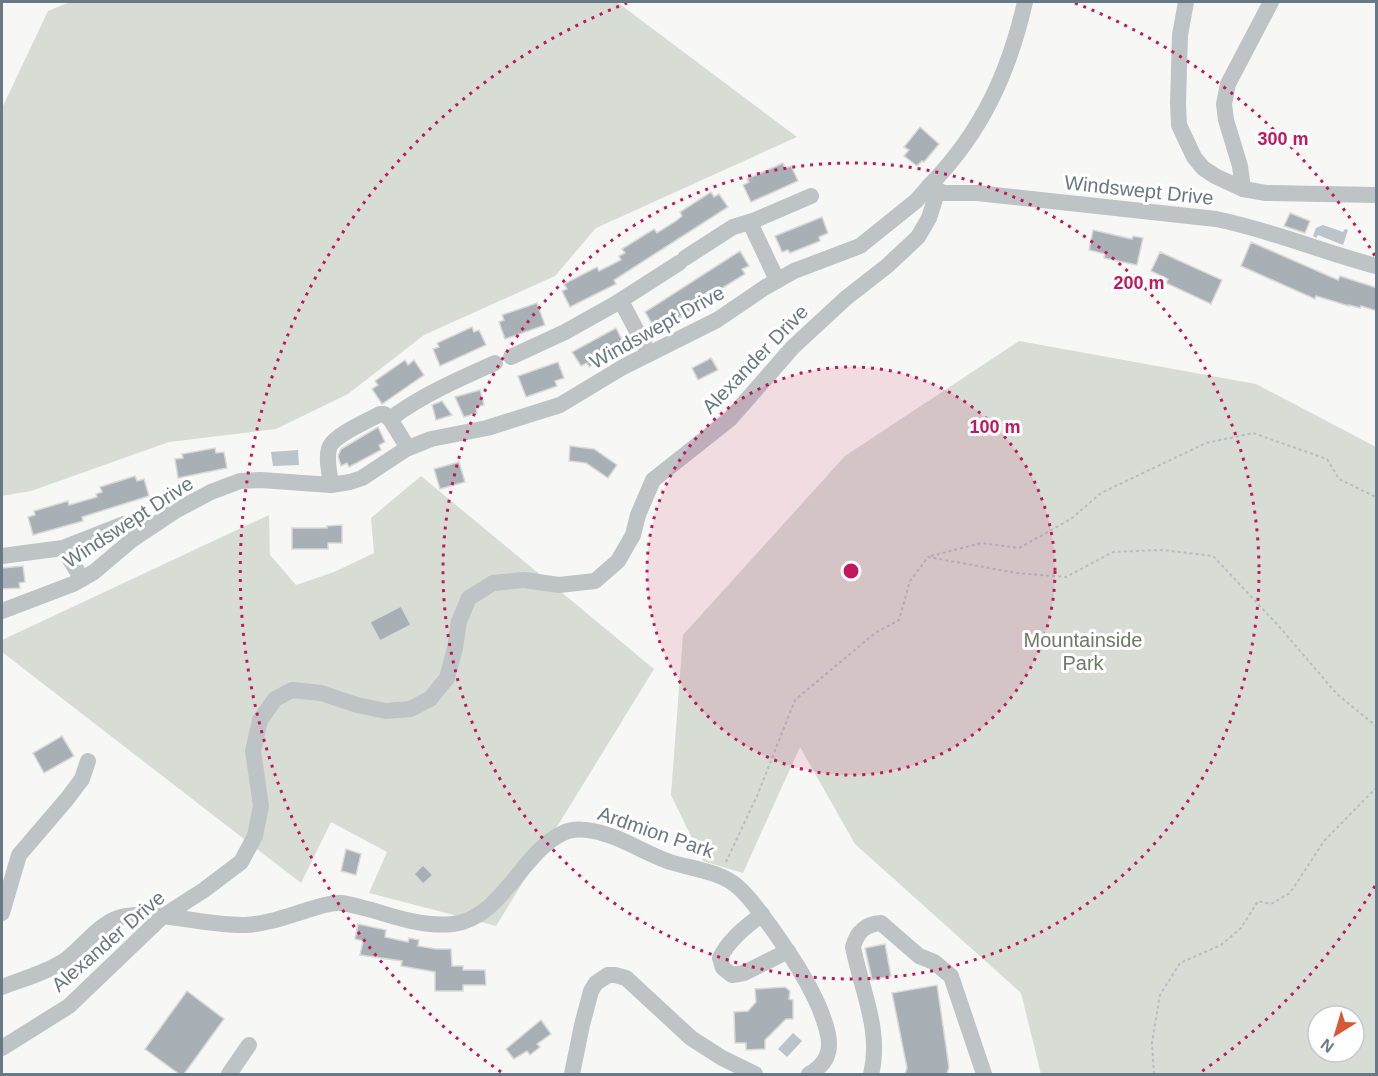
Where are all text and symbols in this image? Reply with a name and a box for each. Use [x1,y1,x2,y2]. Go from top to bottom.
text: 300 m [1257,129,1309,149]
street label: Windswept Drive [1063,171,1215,209]
text: 200 m [1113,273,1165,293]
street label: Windswept Drive [586,281,728,373]
street label: Alexander Drive [698,300,812,418]
text: 100 m [969,417,1021,437]
street label: Windswept Drive [59,472,197,572]
centre of rings [841,561,861,581]
park label: Mountainside Park [1024,629,1142,674]
street label: Ardmion Park [595,802,718,862]
street label: Alexander Drive [47,886,169,996]
north arrow [1306,1004,1366,1064]
text: N [1318,1035,1337,1056]

